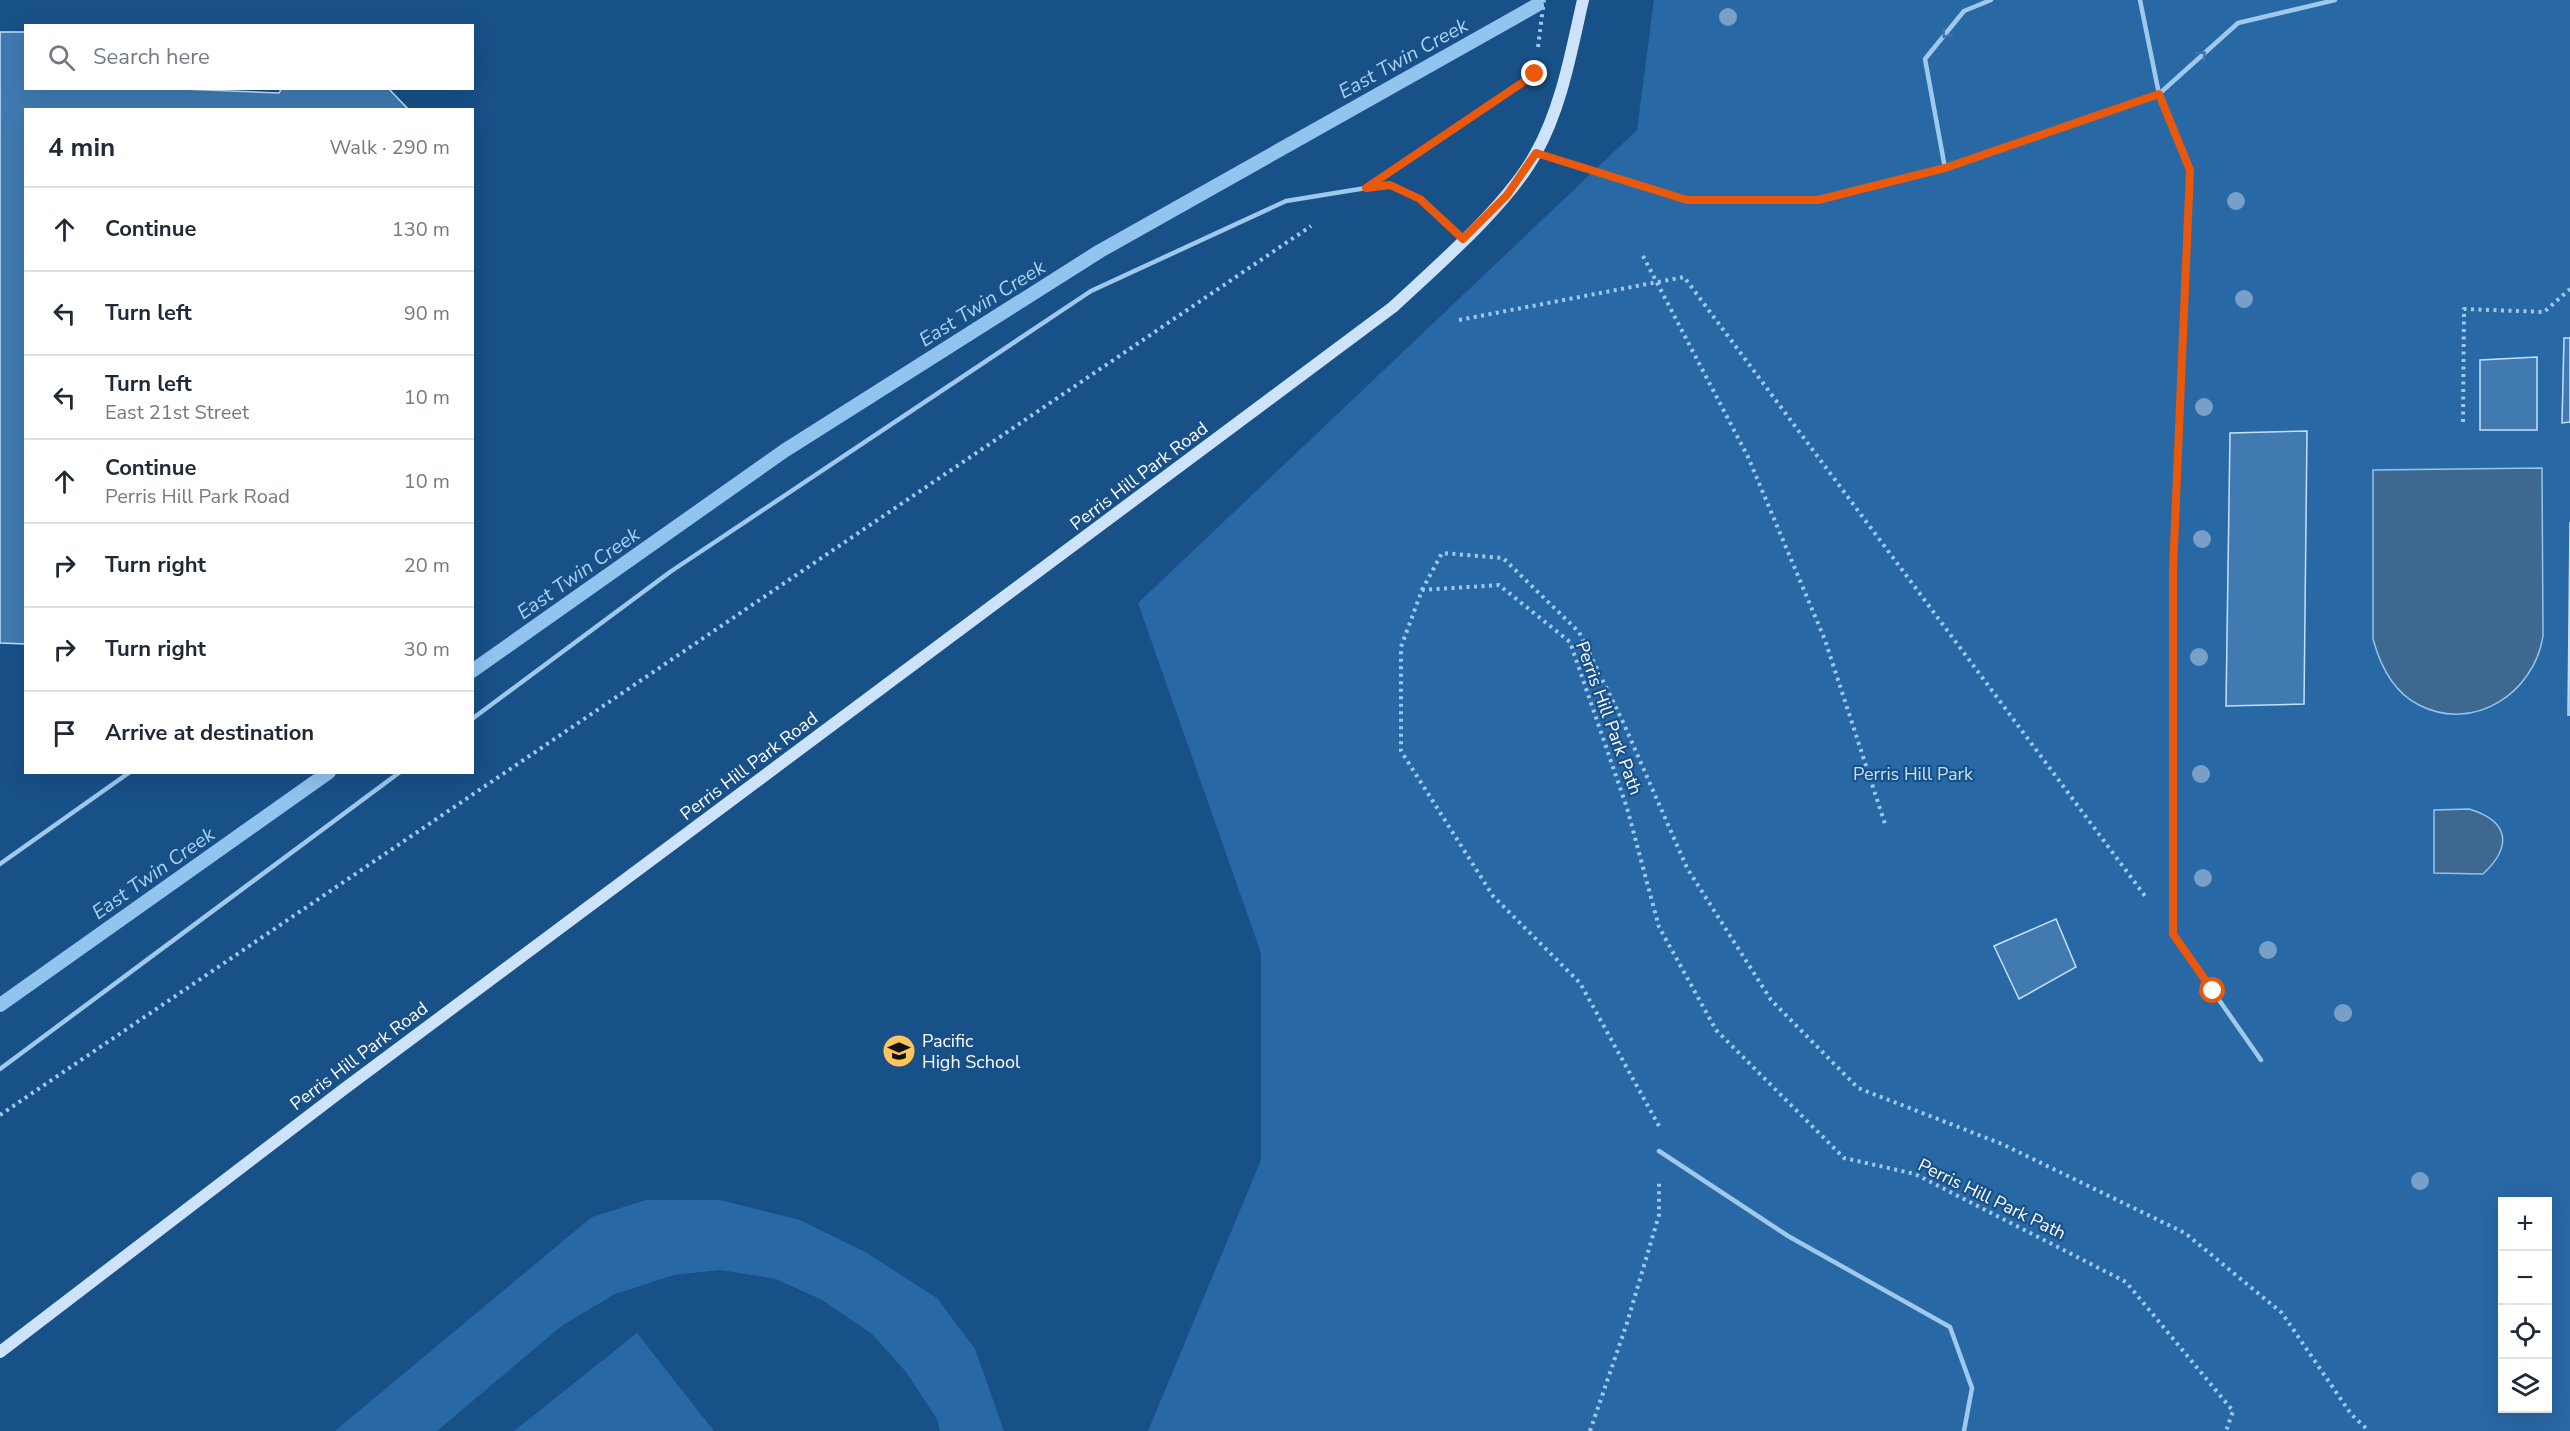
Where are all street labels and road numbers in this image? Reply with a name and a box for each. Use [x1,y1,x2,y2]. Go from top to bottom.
street label: Perris Hill Park Road [1065,416,1213,536]
street label: Perris Hill Park Path [1570,638,1648,798]
street label: Perris Hill Park Road [675,706,823,826]
street label: Perris Hill Park Road [285,996,433,1116]
street label: Perris Hill Park Path [1914,1153,2070,1245]

